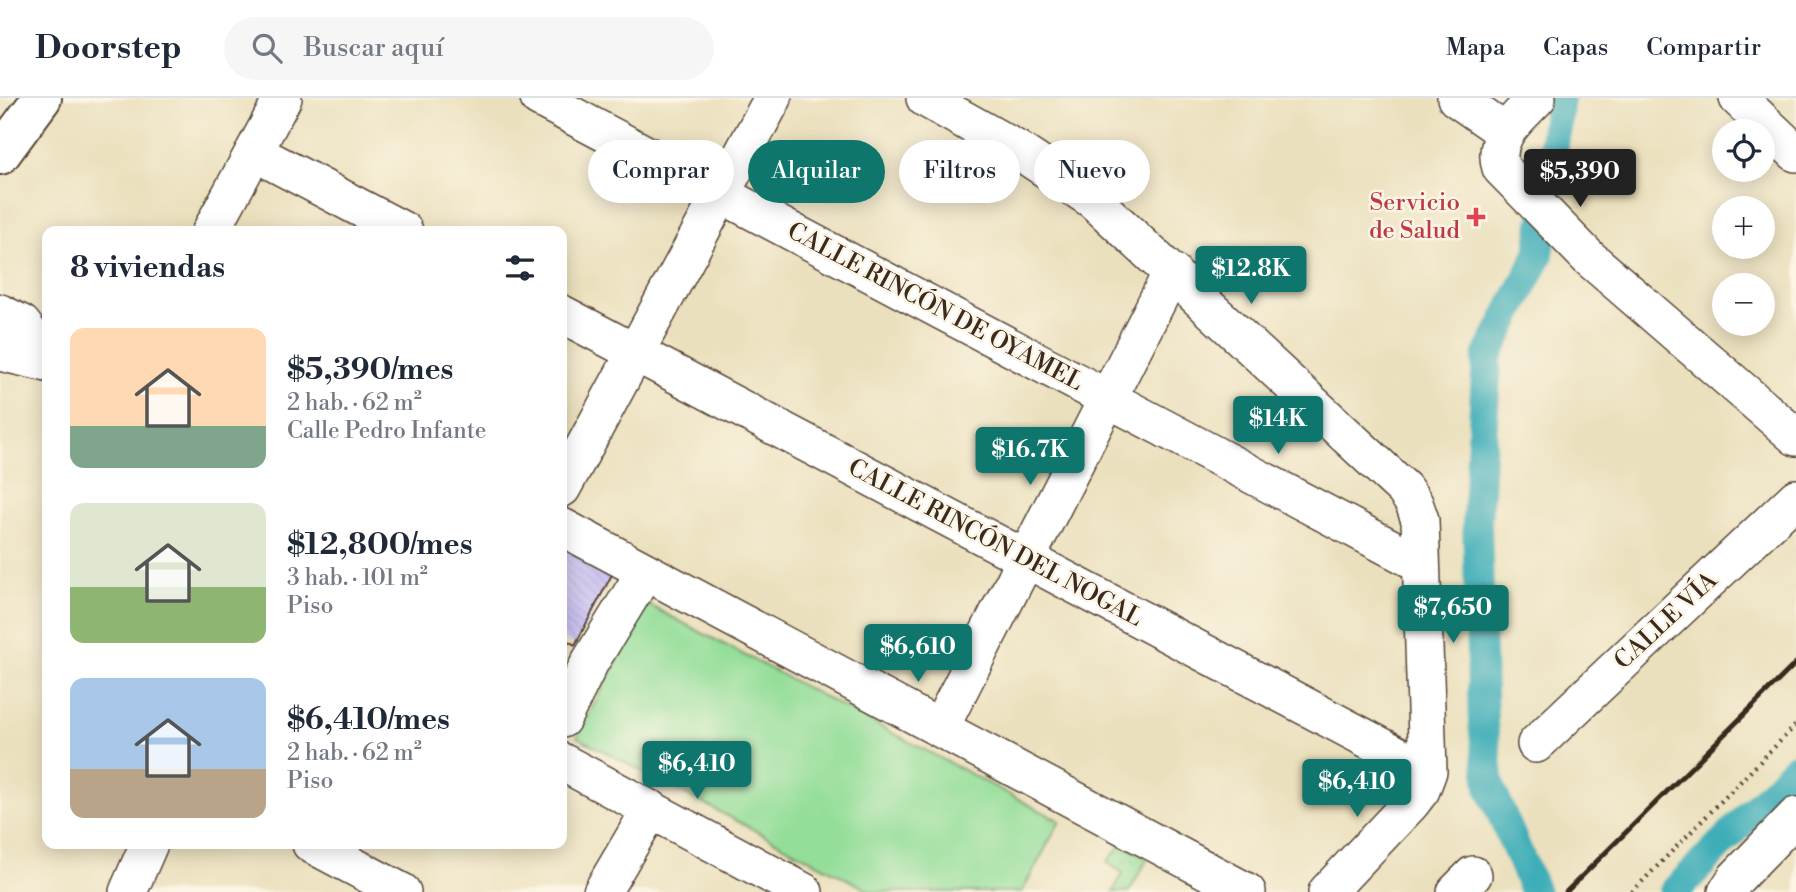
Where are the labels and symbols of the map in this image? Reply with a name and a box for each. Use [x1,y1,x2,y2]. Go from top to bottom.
pin: $5,390 [1523,150,1637,209]
place label: Servicio de Salud [1369,188,1460,246]
marker: Servicio de Salud [1466,207,1486,227]
street label: CALLE RINCÓN DE OYAMEL [782,214,1089,398]
pin: $12.8K [1194,246,1308,306]
pin: $14K [1237,396,1319,456]
pin: $16.7K [973,428,1087,487]
street label: CALLE RINCÓN DEL NOGAL [843,451,1148,634]
street label: CALLE VÍA [1608,565,1724,676]
pin: $7,650 [1396,586,1510,645]
pin: $6,610 [861,624,975,684]
pin: $6,410 [640,742,754,801]
pin: $6,410 [1300,760,1414,819]

